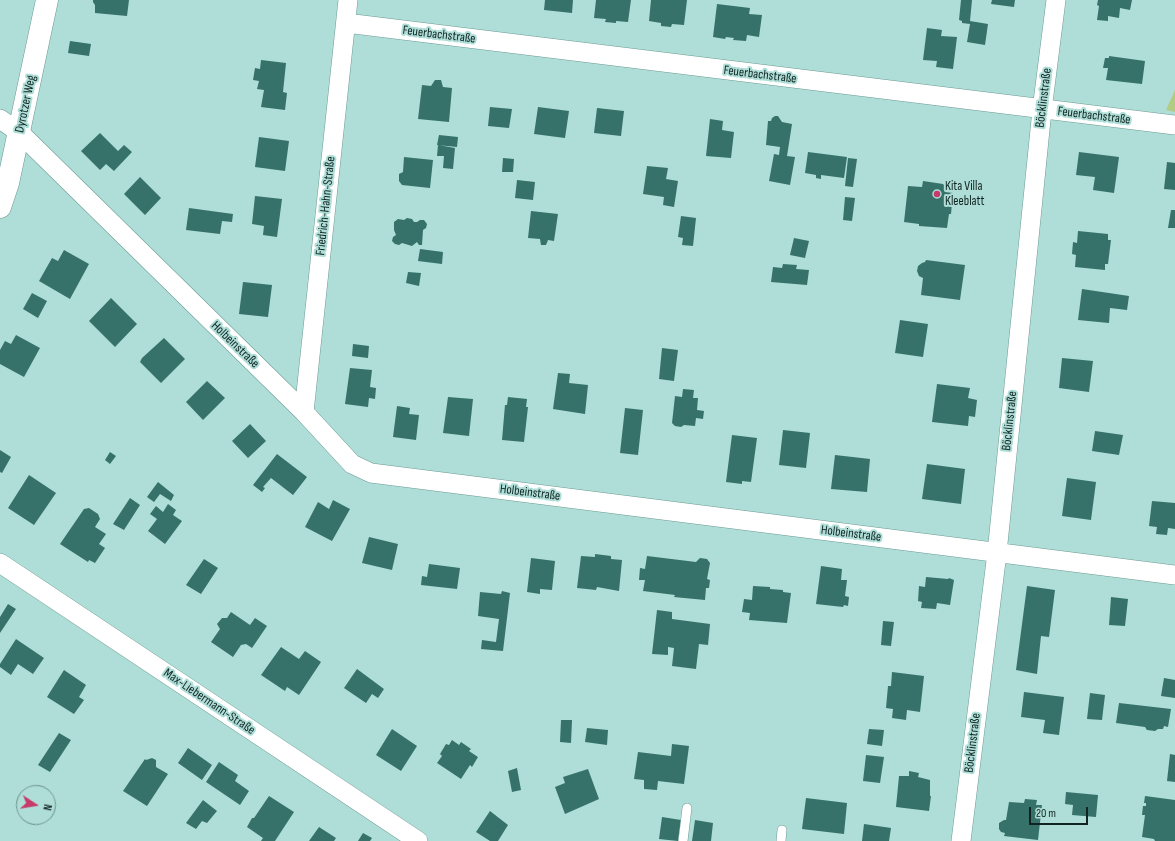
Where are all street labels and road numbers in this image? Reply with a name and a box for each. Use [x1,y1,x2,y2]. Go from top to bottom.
street label: Feuerbachstraße [402,23,476,47]
street label: Feuerbachstraße [723,63,797,87]
street label: Böcklinstraße [1033,67,1055,129]
street label: Dyrotzer Weg [12,74,40,134]
street label: Feuerbachstraße [1057,104,1131,128]
street label: Friedrich-Hahn-Straße [313,156,339,256]
street label: Holbeinstraße [208,318,262,372]
street label: Böcklinstraße [999,390,1021,452]
street label: Holbeinstraße [499,482,561,504]
street label: Holbeinstraße [820,523,882,545]
street label: Max-Liebermann-Straße [160,666,258,738]
street label: Böcklinstraße [962,712,984,774]

